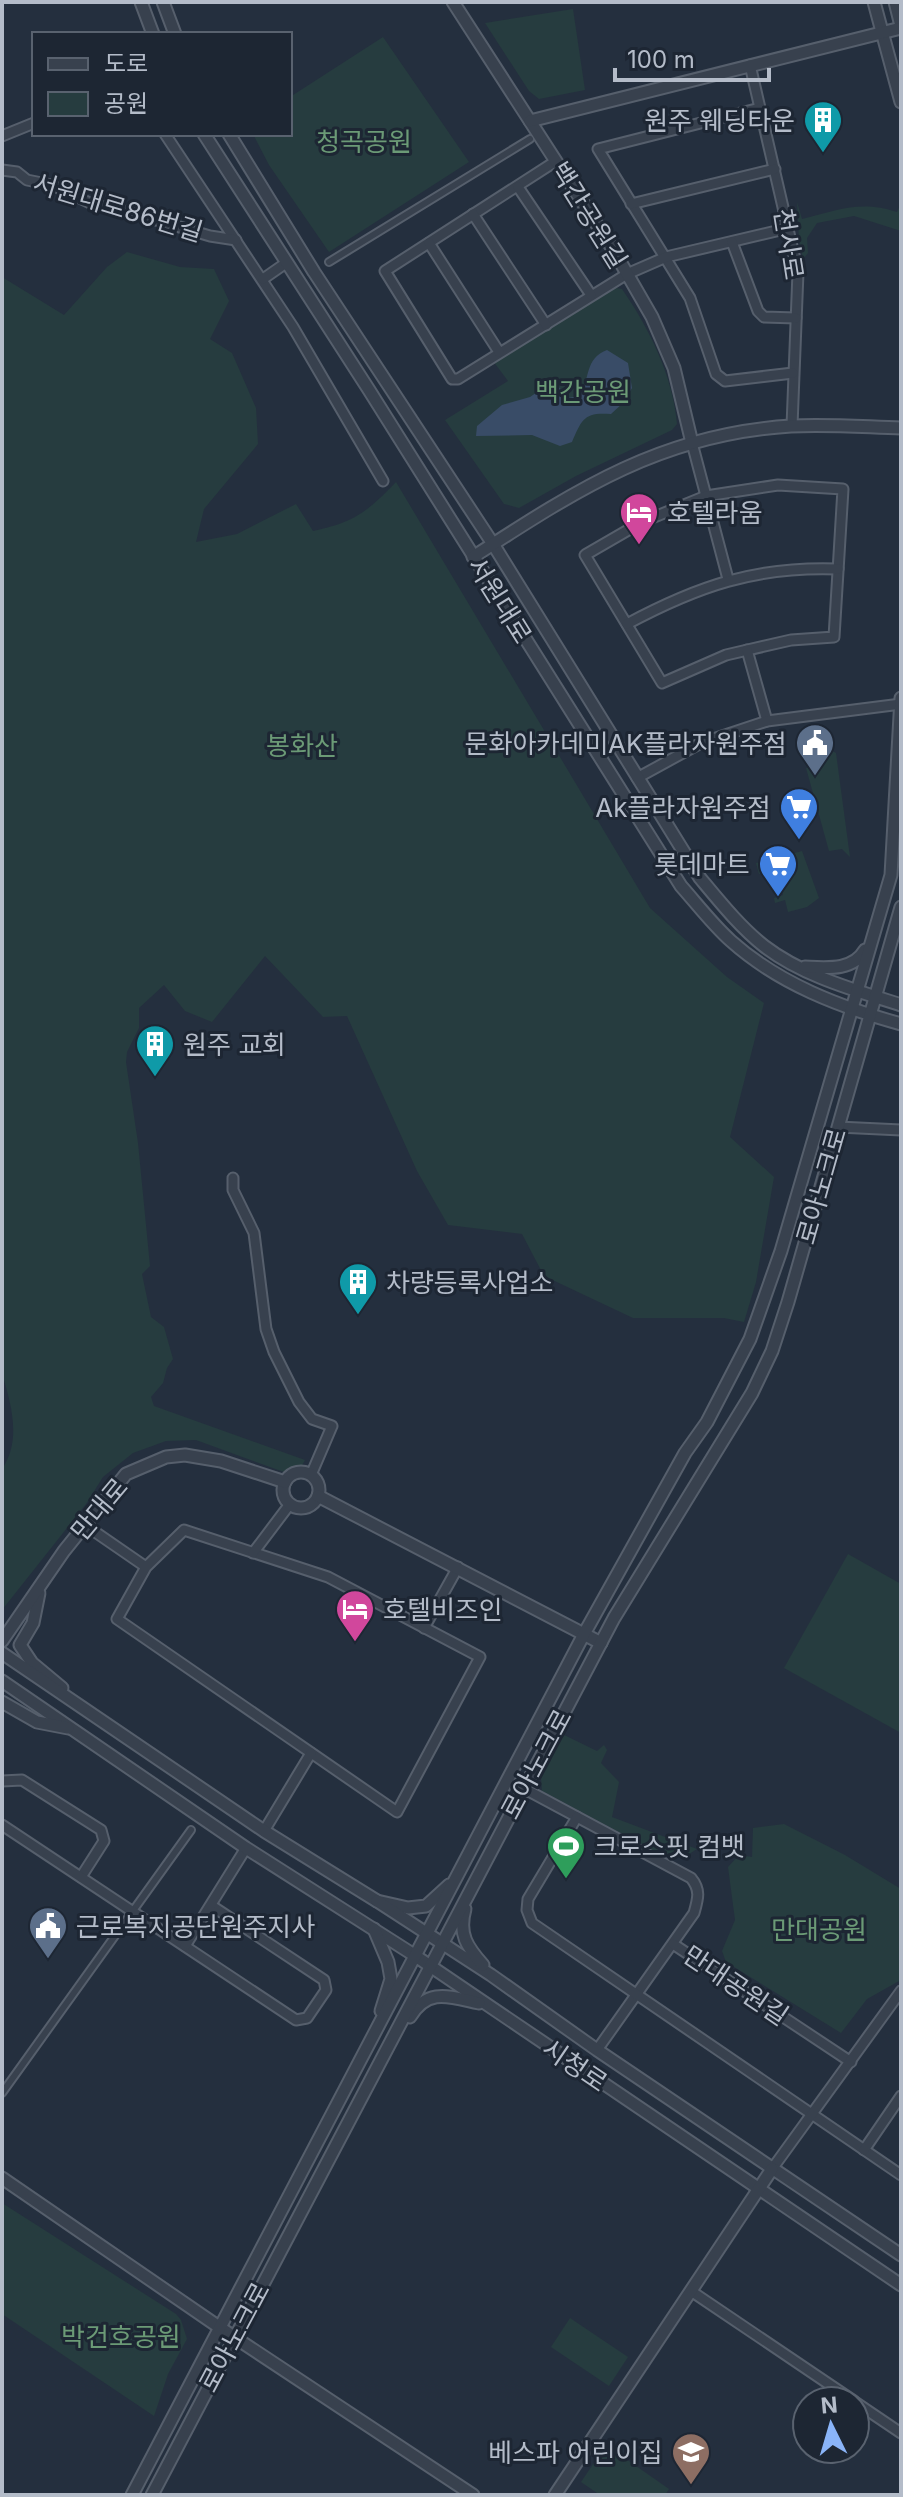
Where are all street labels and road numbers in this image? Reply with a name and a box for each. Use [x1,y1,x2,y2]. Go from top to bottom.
street label: 백간공원길 [544,156,634,274]
street label: 서원대로86번길 [29,166,207,248]
street label: 천사로 [768,206,810,282]
street label: 서원대로 [462,551,538,649]
street label: 로아노크로 [790,1124,852,1248]
street label: 만대로 [64,1472,134,1546]
street label: 로아노크로 [494,1704,578,1824]
street label: 만대공원길 [678,1939,794,2031]
street label: 시청로 [537,2032,613,2098]
street label: 로아노크로 [192,2277,276,2397]

